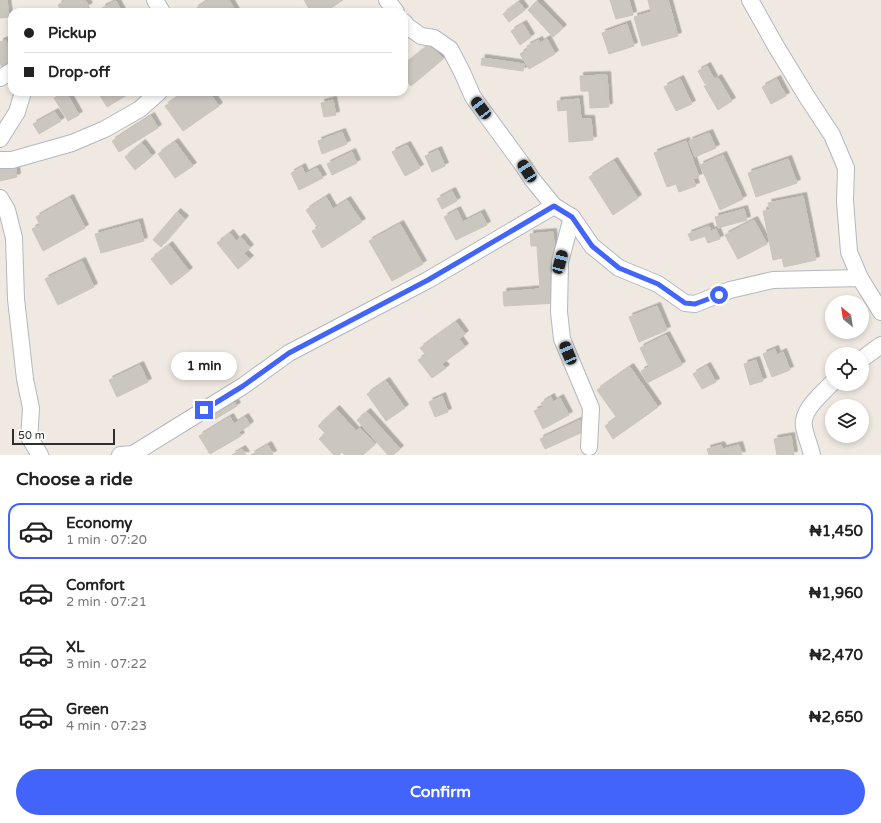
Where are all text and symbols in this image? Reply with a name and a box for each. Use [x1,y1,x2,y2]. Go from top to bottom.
text: Pickup [48,24,96,42]
text: Drop-off [48,63,110,81]
car [469,95,493,121]
car [516,158,538,184]
car [551,249,569,275]
route start [710,286,728,304]
north arrow [825,295,869,339]
map controls [825,295,869,443]
car [558,340,578,366]
button: locate [825,347,869,391]
callout: 1 min [171,352,237,380]
text: 1 min [187,358,221,374]
button: layers [825,399,869,443]
route end [195,401,213,419]
scale bar [12,427,115,446]
text: 50 m [18,429,45,442]
text: Choose a ride [16,468,133,490]
icon: car [18,513,54,549]
text: Economy [66,514,132,532]
text: ₦1,450 [809,522,863,540]
text: 1 min · 07:20 [66,532,147,548]
icon: car [18,575,54,611]
text: Comfort [66,576,125,594]
text: ₦1,960 [809,584,863,602]
text: 2 min · 07:21 [66,594,147,610]
icon: car [18,637,54,673]
text: XL [66,638,85,656]
text: ₦2,470 [809,646,863,664]
text: 3 min · 07:22 [66,656,147,672]
icon: car [18,699,54,735]
text: Green [66,700,109,718]
text: ₦2,650 [809,708,863,726]
text: 4 min · 07:23 [66,718,147,734]
button: Confirm [16,769,865,815]

